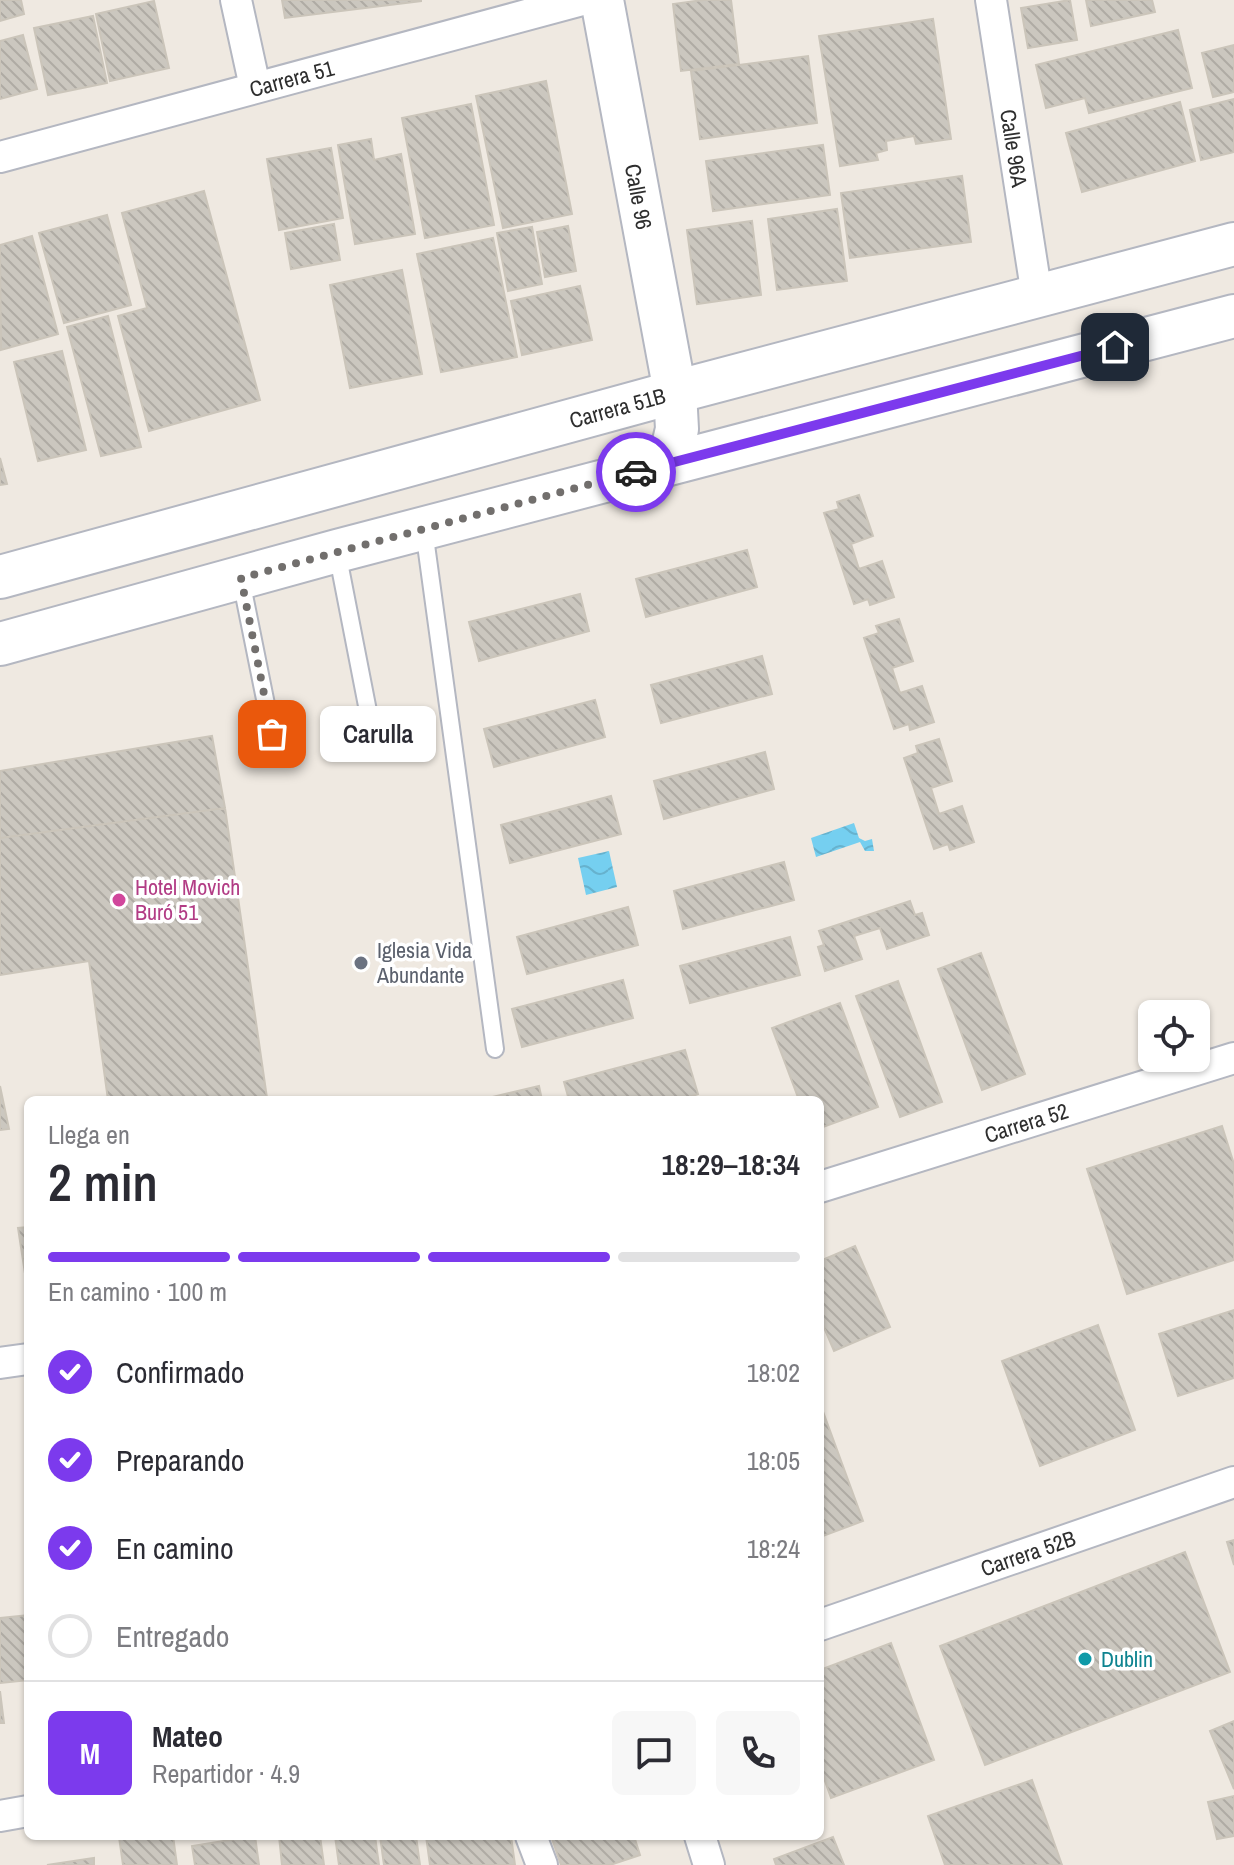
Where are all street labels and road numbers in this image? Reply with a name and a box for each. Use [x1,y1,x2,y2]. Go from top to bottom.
street label: Carrera 51 [246,53,337,104]
street label: Calle 96A [993,107,1035,190]
street label: Calle 96 [618,161,659,232]
street label: Carrera 51B [566,380,669,435]
street label: Carrera 52 [981,1096,1072,1150]
street label: Carrera 52B [977,1523,1079,1583]

